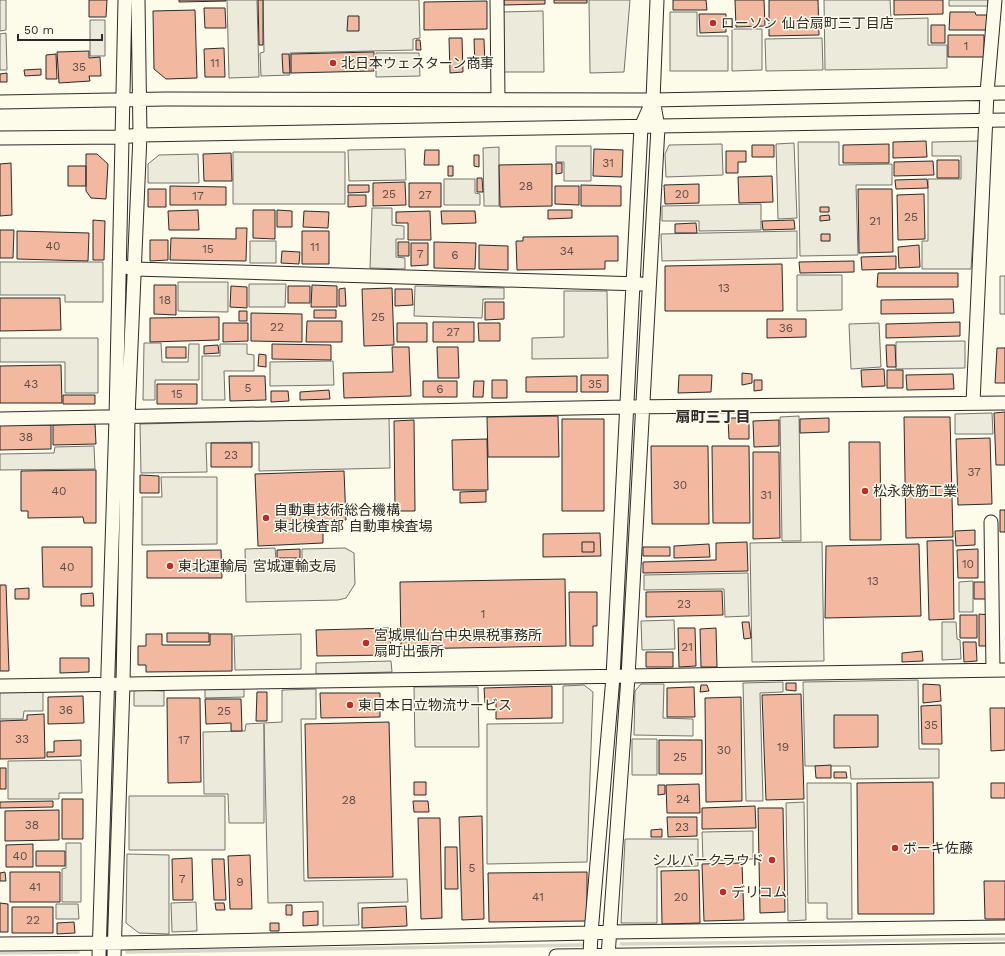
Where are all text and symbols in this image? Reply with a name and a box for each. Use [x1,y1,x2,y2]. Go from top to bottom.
place label: ローソン 仙台扇町三丁目店 [721,15,894,31]
scale bar [18,16,102,42]
marker: ローソン 仙台扇町三丁目店 [708,18,718,28]
text: 50 m [24,23,54,37]
house number: 1 [964,39,968,53]
place label: 北日本ウェスターン商事 [341,55,494,71]
house number: 11 [210,56,220,70]
marker: 北日本ウェスターン商事 [328,58,338,68]
house number: 35 [72,60,86,74]
house number: 31 [602,156,614,170]
house number: 28 [519,179,533,193]
house number: 25 [382,187,396,201]
house number: 20 [675,187,689,201]
house number: 27 [418,188,432,202]
house number: 17 [192,189,204,203]
house number: 25 [904,210,918,224]
house number: 21 [869,214,881,228]
house number: 40 [46,239,60,253]
house number: 11 [310,240,320,254]
house number: 15 [202,242,214,256]
house number: 34 [560,244,574,258]
house number: 7 [417,247,424,261]
house number: 6 [451,248,459,262]
house number: 13 [718,281,730,295]
house number: 18 [159,293,171,307]
house number: 25 [371,310,385,324]
house number: 22 [270,320,284,334]
house number: 36 [779,321,793,335]
house number: 27 [446,325,460,339]
house number: 43 [24,377,38,391]
house number: 35 [588,377,602,391]
house number: 5 [245,381,252,395]
house number: 6 [436,382,444,396]
house number: 15 [171,387,183,401]
district label: 扇町三丁目 [675,408,751,426]
house number: 38 [19,430,33,444]
house number: 23 [224,448,238,462]
house number: 37 [967,465,981,479]
house number: 30 [673,478,687,492]
place label: 松永鉄筋工業 [873,483,957,499]
house number: 40 [52,484,66,498]
marker: 松永鉄筋工業 [860,486,870,496]
house number: 31 [760,488,772,502]
place label: 自動車技術総合機構 東北検査部 自動車検査場 [274,502,433,534]
marker: 自動車技術総合機構 東北検査部 自動車検査場 [261,513,271,523]
house number: 10 [962,557,974,571]
place label: 東北運輸局 宮城運輸支局 [178,558,337,574]
house number: 40 [60,560,74,574]
marker: 東北運輸局 宮城運輸支局 [165,561,175,571]
house number: 13 [867,574,879,588]
house number: 23 [677,597,691,611]
house number: 1 [481,607,485,621]
place label: 宮城県仙台中央県税事務所 扇町出張所 [374,627,542,659]
marker: 宮城県仙台中央県税事務所 扇町出張所 [361,638,371,648]
house number: 21 [681,640,693,654]
place label: 東日本日立物流サービス [358,697,512,713]
marker: 東日本日立物流サービス [345,700,355,710]
house number: 36 [59,703,73,717]
house number: 25 [217,704,231,718]
house number: 35 [924,718,938,732]
house number: 33 [15,732,29,746]
house number: 17 [178,733,190,747]
house number: 19 [777,740,789,754]
house number: 30 [717,743,731,757]
house number: 25 [673,750,687,764]
house number: 24 [676,792,690,806]
house number: 28 [342,793,356,807]
house number: 38 [25,818,39,832]
house number: 23 [675,820,689,834]
place label: ボーキ佐藤 [903,840,973,856]
marker: ボーキ佐藤 [890,843,900,853]
house number: 40 [13,849,27,863]
place label: シルバークラウド [652,852,764,868]
marker: シルバークラウド [767,855,777,865]
house number: 5 [469,861,476,875]
house number: 7 [179,872,186,886]
house number: 9 [236,875,244,889]
house number: 41 [29,880,41,894]
place label: デリコム [731,884,787,900]
marker: デリコム [718,887,728,897]
house number: 41 [532,890,544,904]
house number: 20 [674,890,688,904]
house number: 22 [26,913,40,927]

